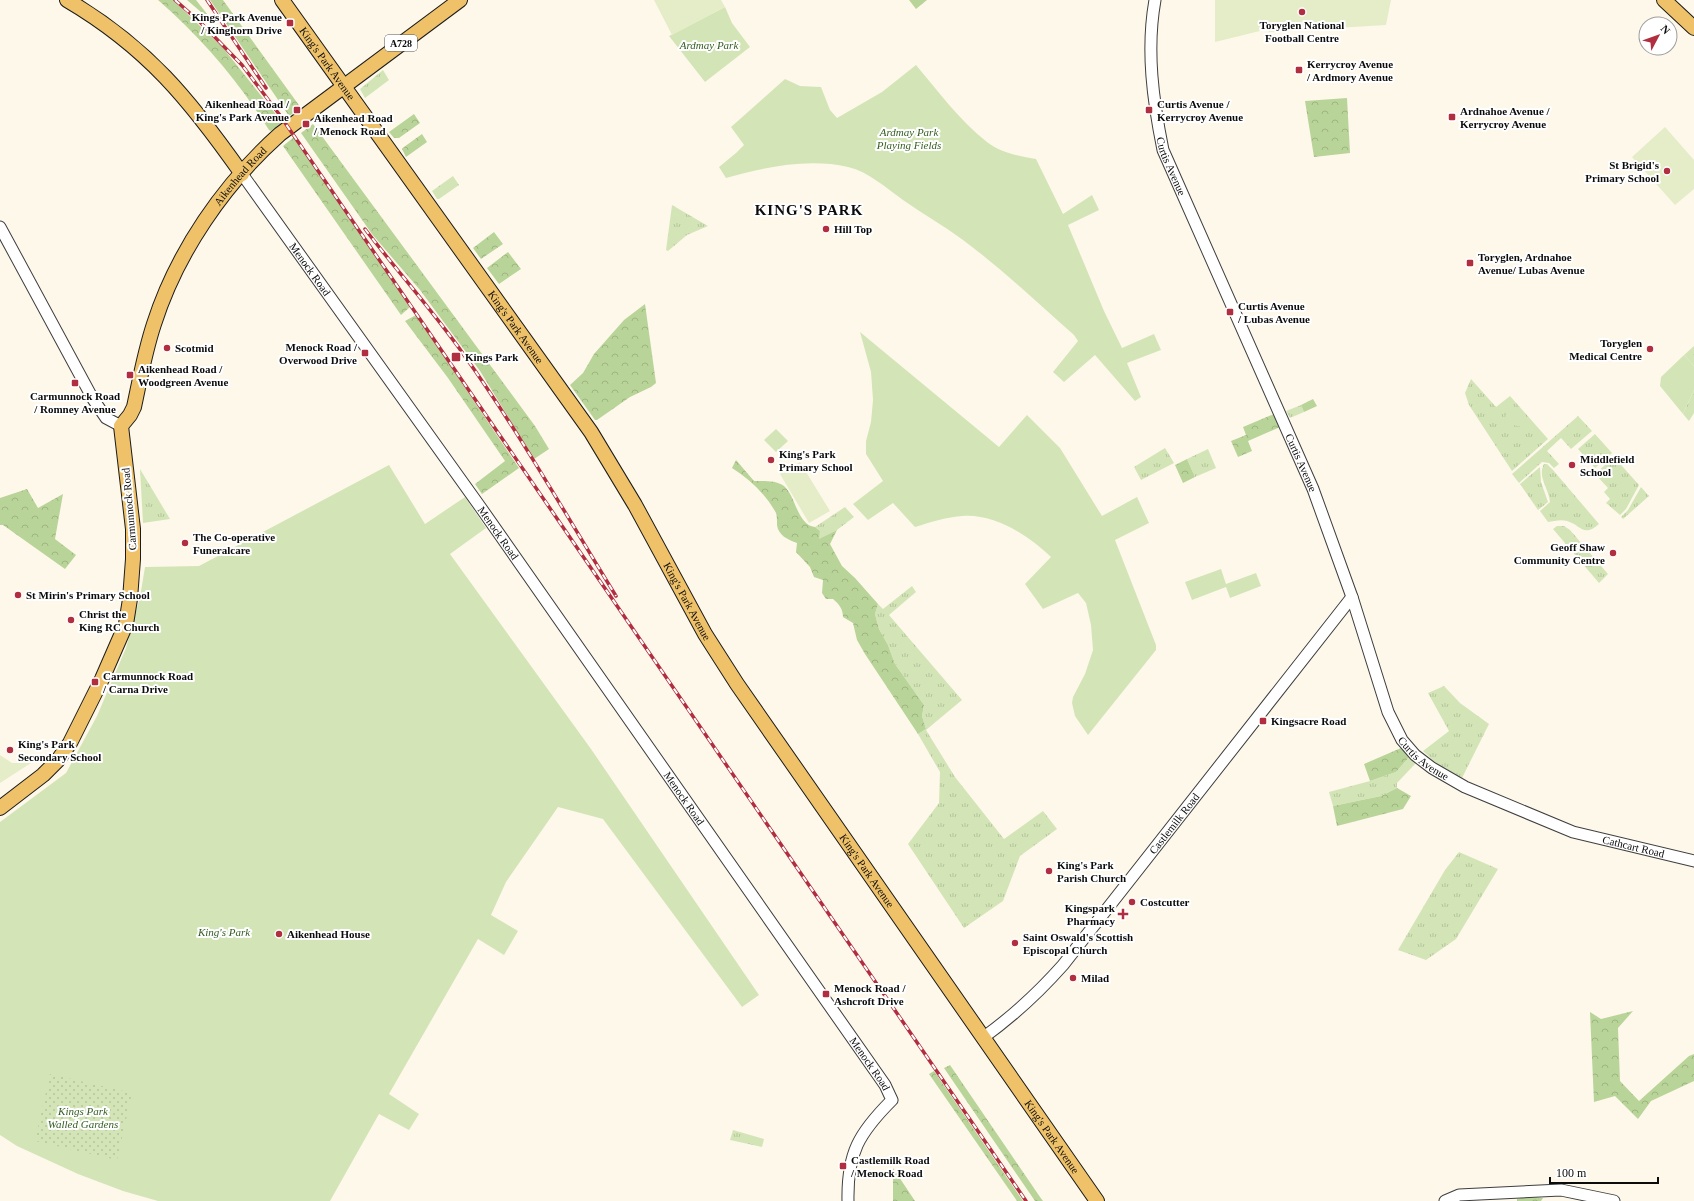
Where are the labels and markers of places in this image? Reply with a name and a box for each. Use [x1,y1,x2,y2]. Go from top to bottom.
marker: Toryglen National Football Centre [1297,7,1307,17]
place label: Kings Park Avenue / Kinghorn Drive [192,11,282,36]
marker: Kings Park Avenue / Kinghorn Drive [285,18,295,28]
place label: Toryglen National Football Centre [1260,19,1344,44]
place label: Kerrycroy Avenue / Ardmory Avenue [1306,58,1393,83]
marker: Kerrycroy Avenue / Ardmory Avenue [1294,65,1304,75]
place label: Aikenhead Road / King's Park Avenue [196,98,290,123]
place label: Curtis Avenue / Kerrycroy Avenue [1157,98,1243,123]
marker: Aikenhead Road / King's Park Avenue [292,105,302,115]
marker: Curtis Avenue / Kerrycroy Avenue [1144,105,1154,115]
place label: Ardnahoe Avenue / Kerrycroy Avenue [1460,105,1551,130]
place label: Aikenhead Road / Menock Road [313,112,393,137]
marker: Ardnahoe Avenue / Kerrycroy Avenue [1447,112,1457,122]
marker: Aikenhead Road / Menock Road [301,119,311,129]
place label: St Brigid's Primary School [1585,159,1660,184]
marker: St Brigid's Primary School [1662,166,1672,176]
place label: Hill Top [834,223,872,235]
marker: Hill Top [821,224,831,234]
place label: Toryglen, Ardnahoe Avenue/ Lubas Avenue [1478,251,1585,276]
marker: Toryglen, Ardnahoe Avenue/ Lubas Avenue [1465,258,1475,268]
place label: Curtis Avenue / Lubas Avenue [1237,300,1310,325]
marker: Curtis Avenue / Lubas Avenue [1225,307,1235,317]
place label: Toryglen Medical Centre [1569,337,1642,362]
place label: Menock Road / Overwood Drive [279,341,358,366]
place label: Scotmid [175,342,214,354]
marker: Scotmid [162,343,172,353]
marker: Toryglen Medical Centre [1645,344,1655,354]
marker: Menock Road / Overwood Drive [360,348,370,358]
marker: Kings Park [450,351,462,363]
place label: Kings Park [465,351,519,363]
place label: Aikenhead Road / Woodgreen Avenue [138,363,228,388]
marker: Aikenhead Road / Woodgreen Avenue [125,370,135,380]
marker: Carmunnock Road / Romney Avenue [70,378,80,388]
place label: Carmunnock Road / Romney Avenue [30,390,120,415]
place label: King's Park Primary School [779,448,853,473]
place label: Middlefield School [1580,453,1634,478]
marker: King's Park Primary School [766,455,776,465]
marker: Middlefield School [1567,460,1577,470]
place label: The Co-operative Funeralcare [193,531,275,556]
marker: The Co-operative Funeralcare [180,538,190,548]
place label: Geoff Shaw Community Centre [1514,541,1605,566]
marker: Geoff Shaw Community Centre [1608,548,1618,558]
place label: St Mirin's Primary School [26,589,150,601]
marker: St Mirin's Primary School [13,590,23,600]
place label: Christ the King RC Church [79,608,159,633]
marker: Christ the King RC Church [66,615,76,625]
place label: Carmunnock Road / Carna Drive [102,670,193,695]
marker: Carmunnock Road / Carna Drive [90,677,100,687]
place label: Kingsacre Road [1271,715,1346,727]
marker: Kingsacre Road [1258,716,1268,726]
place label: King's Park Secondary School [18,738,101,763]
marker: King's Park Secondary School [5,745,15,755]
place label: King's Park Parish Church [1057,859,1126,884]
marker: King's Park Parish Church [1044,866,1054,876]
place label: Costcutter [1140,896,1190,908]
marker: Costcutter [1127,897,1137,907]
place label: Kingspark Pharmacy [1065,902,1116,927]
marker: Kingspark Pharmacy [1118,909,1128,919]
place label: Aikenhead House [287,928,370,940]
marker: Aikenhead House [274,929,284,939]
place label: Saint Oswald's Scottish Episcopal Church [1023,931,1133,956]
marker: Saint Oswald's Scottish Episcopal Church [1010,938,1020,948]
place label: Milad [1081,972,1109,984]
marker: Milad [1068,973,1078,983]
place label: Menock Road / Ashcroft Drive [834,982,906,1007]
marker: Menock Road / Ashcroft Drive [821,989,831,999]
place label: Castlemilk Road / Menock Road [850,1154,930,1179]
marker: Castlemilk Road / Menock Road [838,1161,848,1171]

